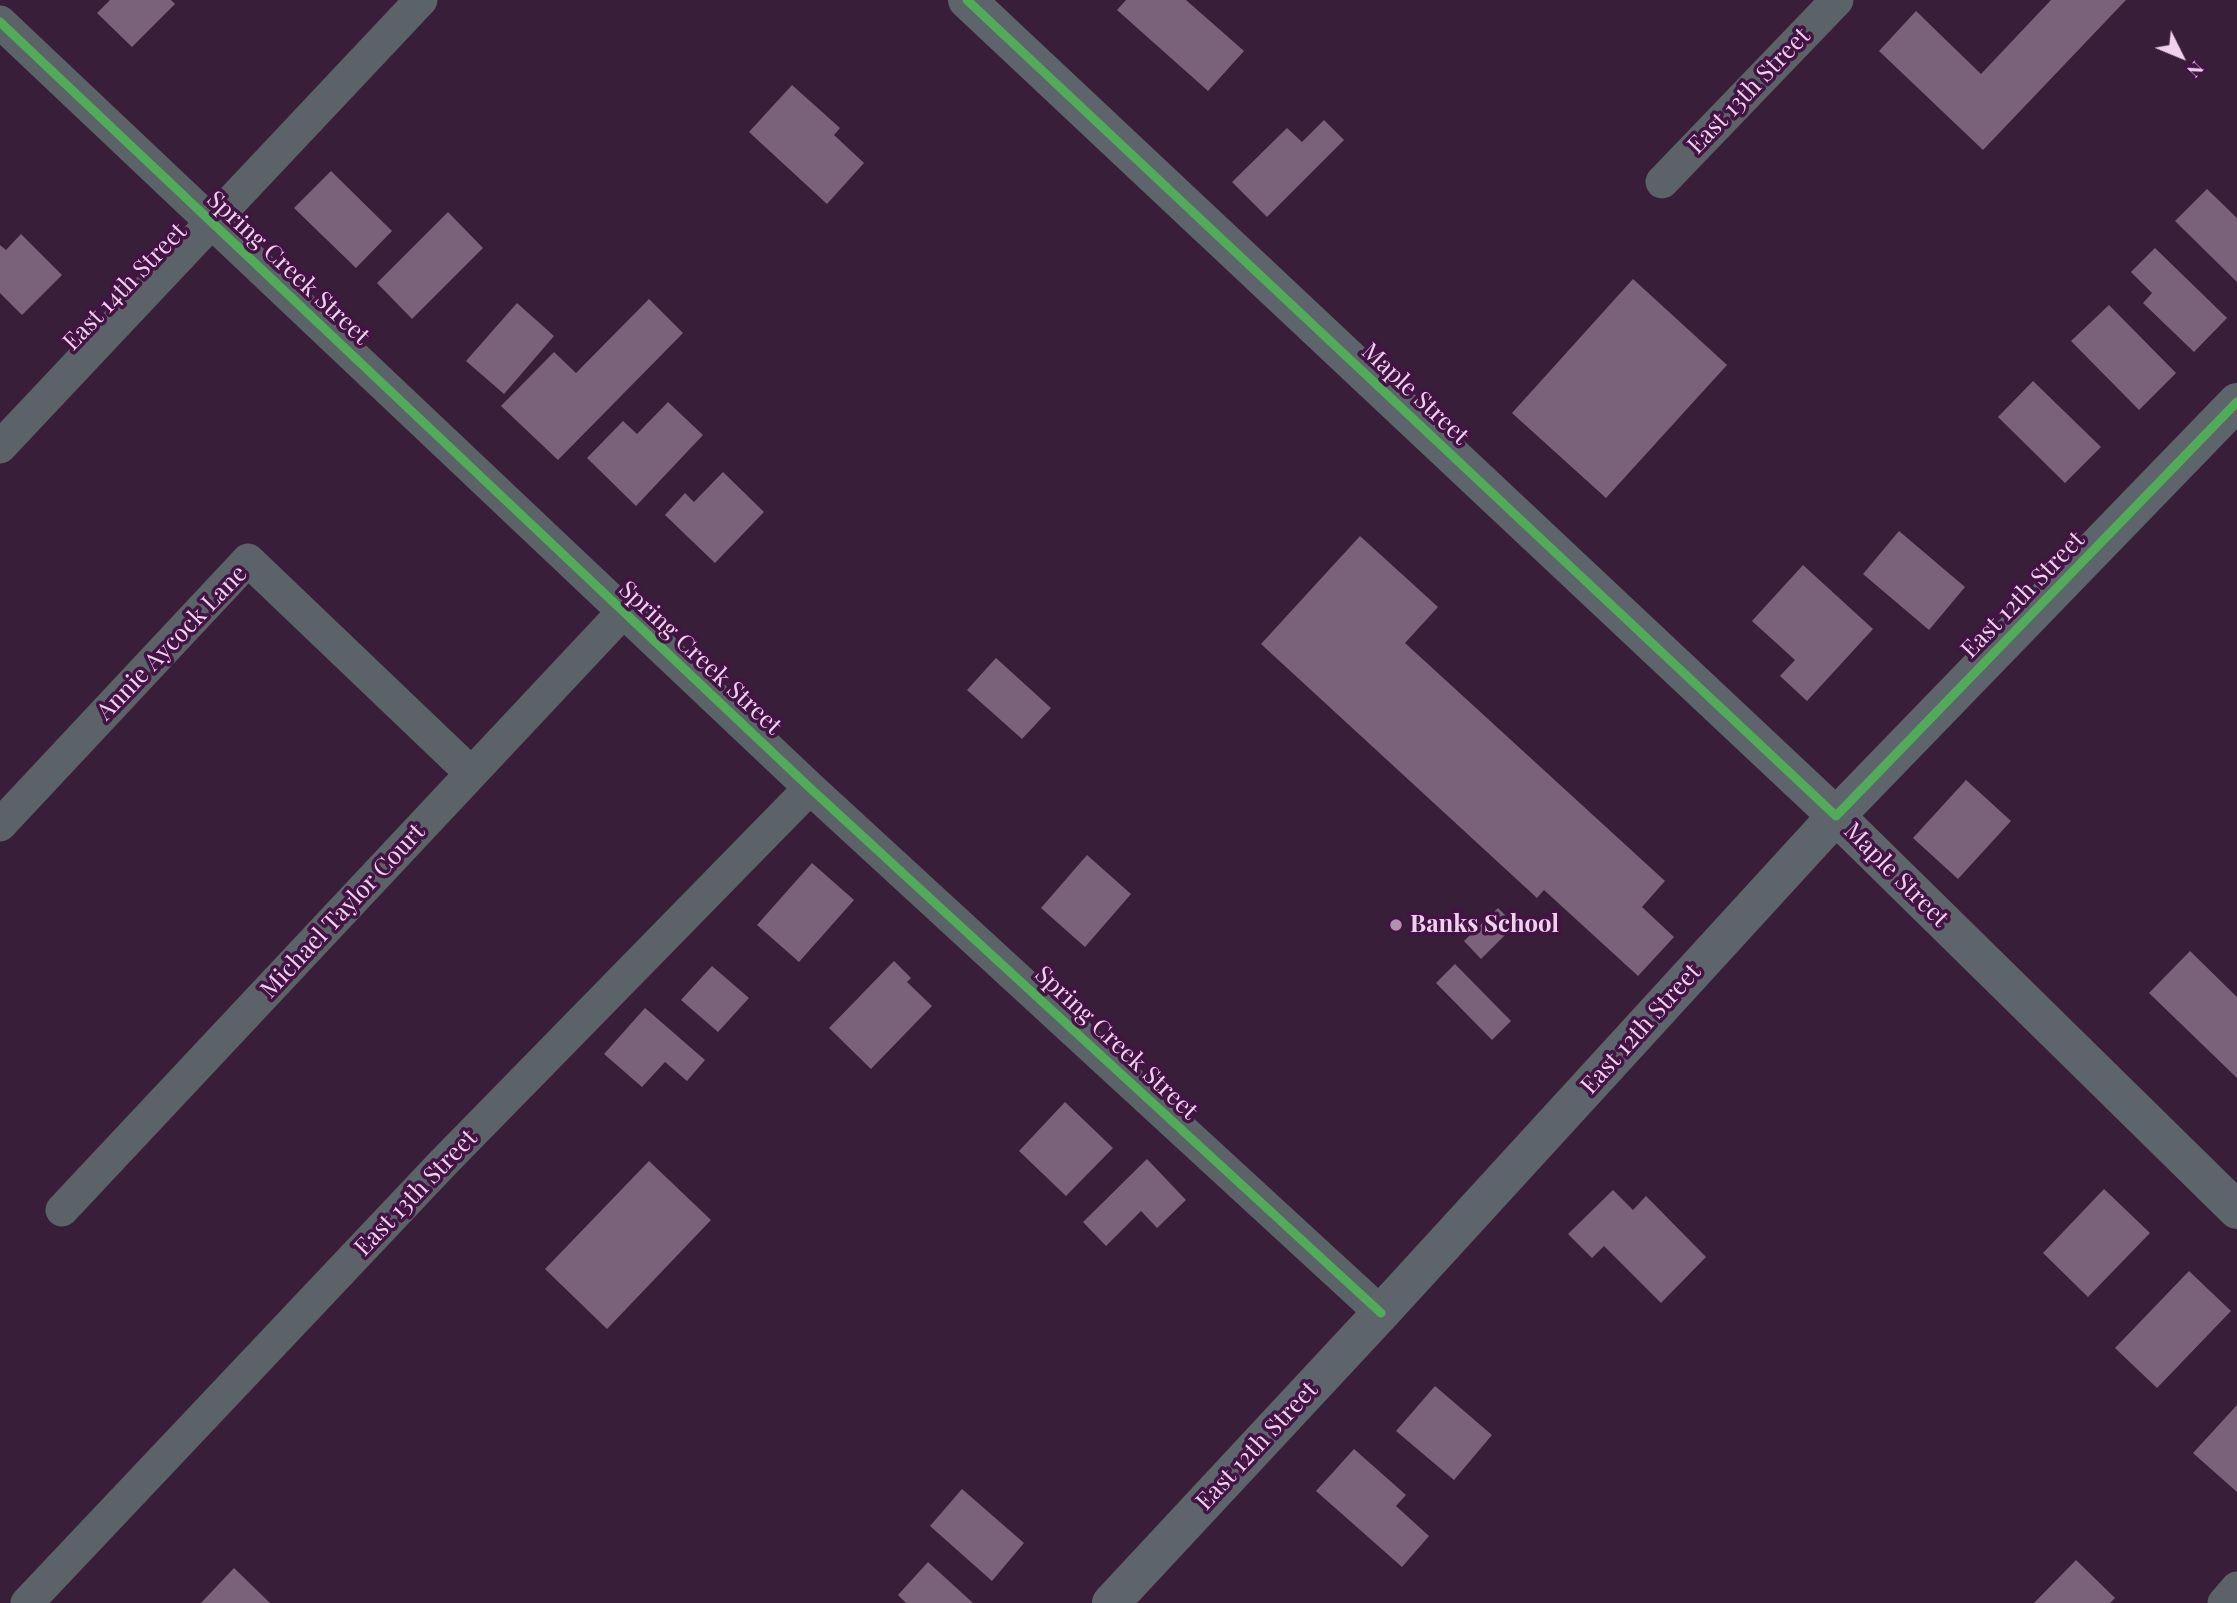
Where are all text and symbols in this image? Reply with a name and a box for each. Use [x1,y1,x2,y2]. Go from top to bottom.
north arrow [2146,21,2216,91]
street label: East 13th Street [1682,22,1816,160]
text: N [2182,56,2211,84]
street label: Spring Creek Street [201,185,375,351]
street label: East 14th Street [57,217,193,357]
street label: Maple Street [1355,337,1475,451]
street label: East 12th Street [1955,526,2091,664]
street label: Annie Aycock Lane [91,560,253,726]
street label: Spring Creek Street [613,575,787,741]
street label: Maple Street [1838,817,1954,933]
street label: Michael Taylor Court [255,818,431,1004]
place label: Banks School [1410,911,1559,939]
marker: Banks School [1388,917,1404,933]
street label: East 12th Street [1575,958,1707,1100]
street label: Spring Creek Street [1029,960,1203,1126]
street label: East 13th Street [349,1124,483,1262]
street label: East 12th Street [1190,1376,1324,1516]

